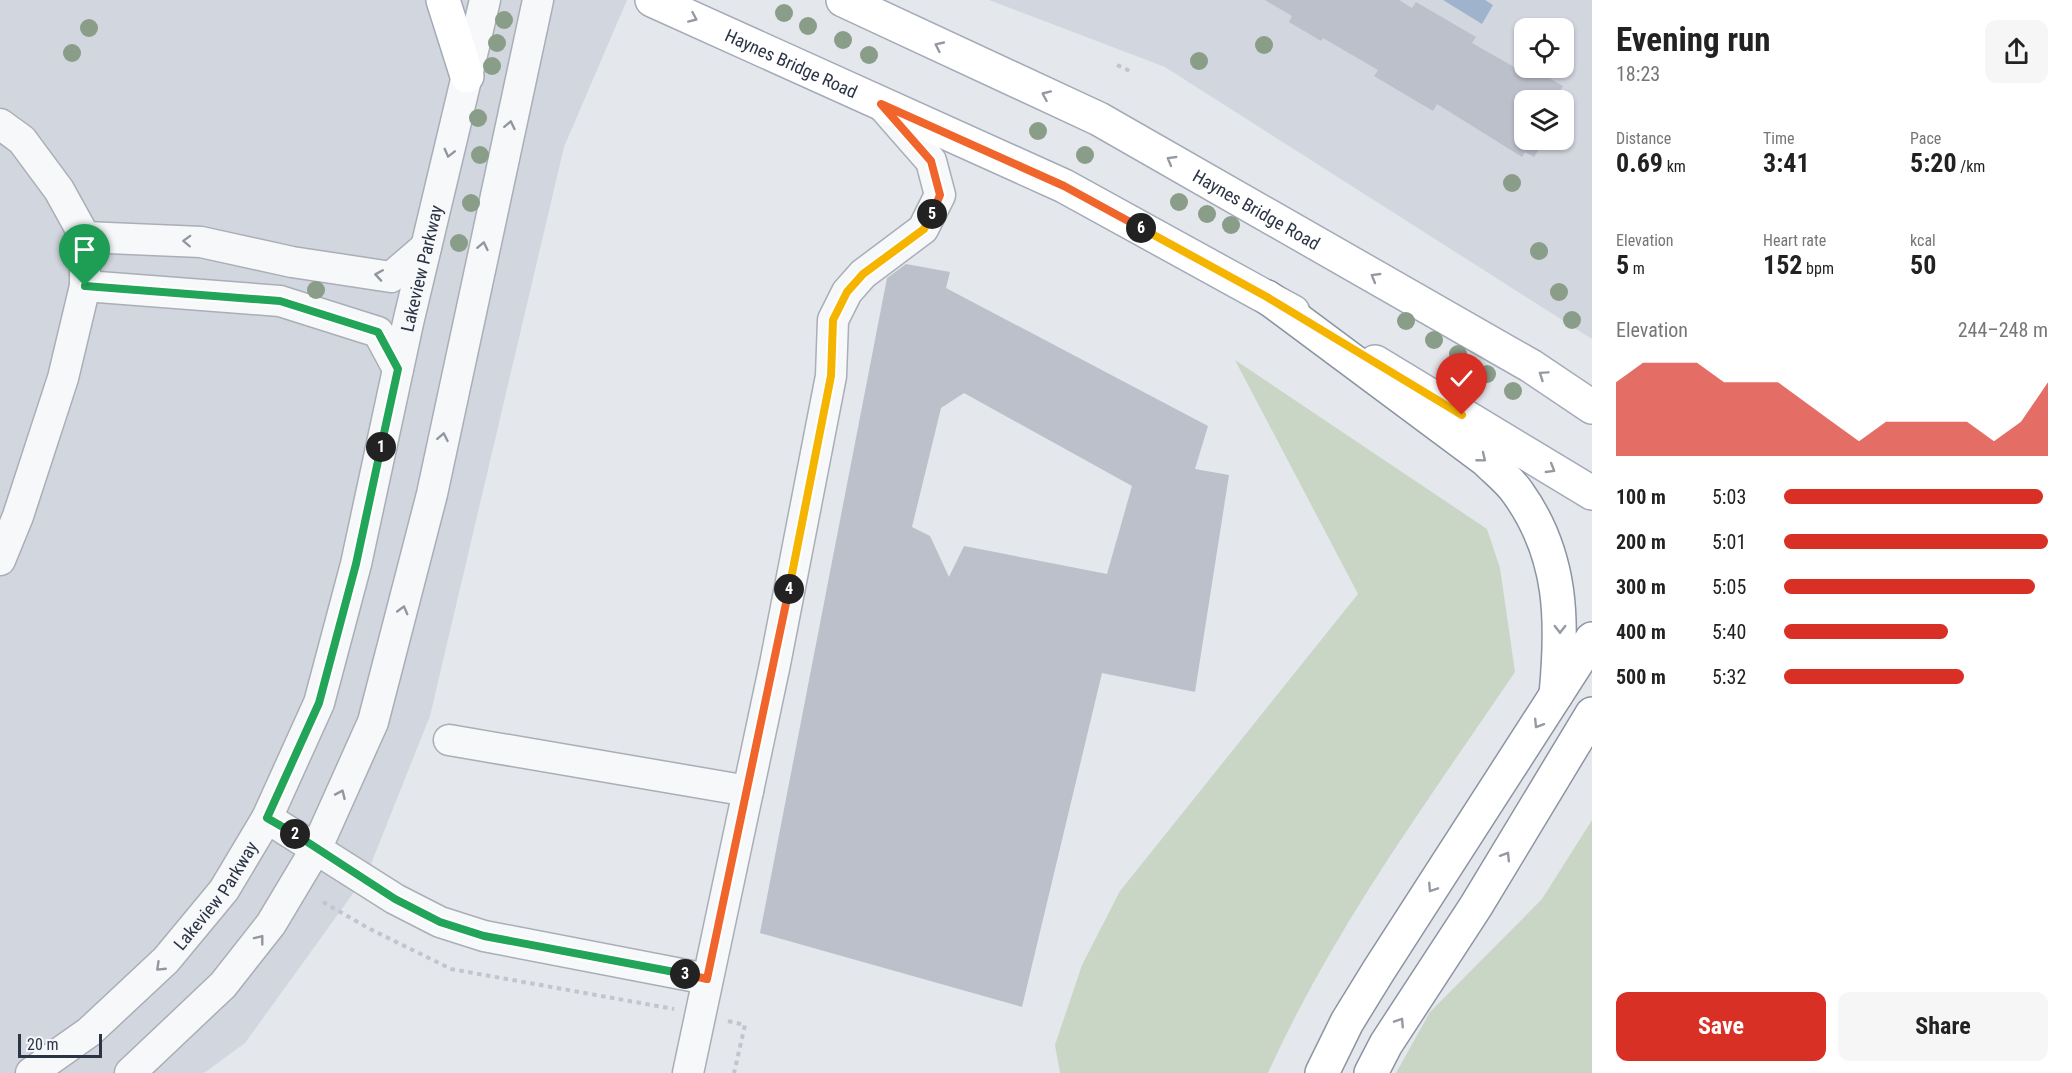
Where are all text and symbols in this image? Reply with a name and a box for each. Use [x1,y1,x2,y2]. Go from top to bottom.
one-way arrow [687,11,698,23]
map controls [1514,18,1574,150]
button: locate [1514,18,1574,78]
text: Evening run [1616,20,1771,59]
button: share [1985,20,2048,83]
street label: Haynes Bridge Road [722,24,861,102]
one-way arrow [935,41,946,53]
text: 18:23 [1616,62,1660,86]
one-way arrow [1041,90,1052,102]
button: layers [1514,90,1574,150]
one-way arrow [503,120,516,130]
text: Distance [1616,129,1671,148]
text: Time [1763,129,1795,148]
text: Pace [1910,129,1941,148]
one-way arrow [443,148,456,158]
text: 0.69 [1616,148,1663,178]
text: 3:41 [1763,148,1810,178]
text: 5:20 [1910,148,1957,178]
one-way arrow [1167,156,1177,167]
text: km [1663,157,1686,176]
text: /km [1957,157,1985,176]
street label: Haynes Bridge Road [1190,165,1324,254]
pin: 5 [917,199,947,229]
street label: Lakeview Parkway [396,202,446,334]
text: 5 [928,204,936,223]
pin: 6 [1126,213,1156,243]
text: 6 [1137,218,1145,237]
pin [59,224,110,286]
text: Elevation [1616,231,1674,250]
text: Heart rate [1763,231,1826,250]
text: kcal [1910,231,1936,250]
icon: arrive [68,233,101,266]
one-way arrow [182,235,191,247]
one-way arrow [476,241,489,251]
text: 5 [1616,250,1629,280]
text: 152 [1763,250,1802,280]
text: 50 [1910,250,1936,280]
text: m [1629,259,1645,278]
text: bpm [1802,259,1834,278]
one-way arrow [374,269,384,282]
one-way arrow [1371,272,1381,284]
text: Elevation [1616,318,1688,342]
text: 244–248 m [1958,318,2048,342]
pin [1436,353,1487,415]
icon: check [1445,362,1478,395]
one-way arrow [1539,370,1549,382]
pin: 1 [366,432,396,462]
one-way arrow [436,432,449,442]
text: 1 [377,437,385,456]
one-way arrow [1475,451,1486,462]
one-way arrow [1545,461,1555,473]
text: 100 m [1616,485,1666,509]
text: 5:03 [1712,485,1746,509]
text: 200 m [1616,530,1666,554]
text: 5:01 [1712,530,1746,554]
pin: 4 [774,574,804,604]
text: 300 m [1616,575,1666,599]
text: 5:05 [1712,575,1746,599]
text: 4 [785,579,793,598]
one-way arrow [396,605,408,616]
text: 400 m [1616,620,1666,644]
text: 5:40 [1712,620,1746,644]
one-way arrow [1554,624,1566,633]
text: 500 m [1616,665,1666,689]
text: 5:32 [1712,665,1746,689]
one-way arrow [1534,718,1546,728]
one-way arrow [334,789,346,800]
pin: 2 [280,819,310,849]
text: 2 [291,824,299,843]
street label: Lakeview Parkway [169,837,262,954]
one-way arrow [1499,852,1510,863]
one-way arrow [1428,882,1440,892]
one-way arrow [252,935,263,946]
one-way arrow [156,959,167,970]
pin: 3 [670,959,700,989]
text: 3 [681,964,689,983]
button: Save [1616,992,1826,1061]
button: Share [1838,992,2048,1061]
one-way arrow [1393,1018,1404,1029]
scale bar [18,1031,102,1058]
text: 20 m [27,1035,59,1054]

